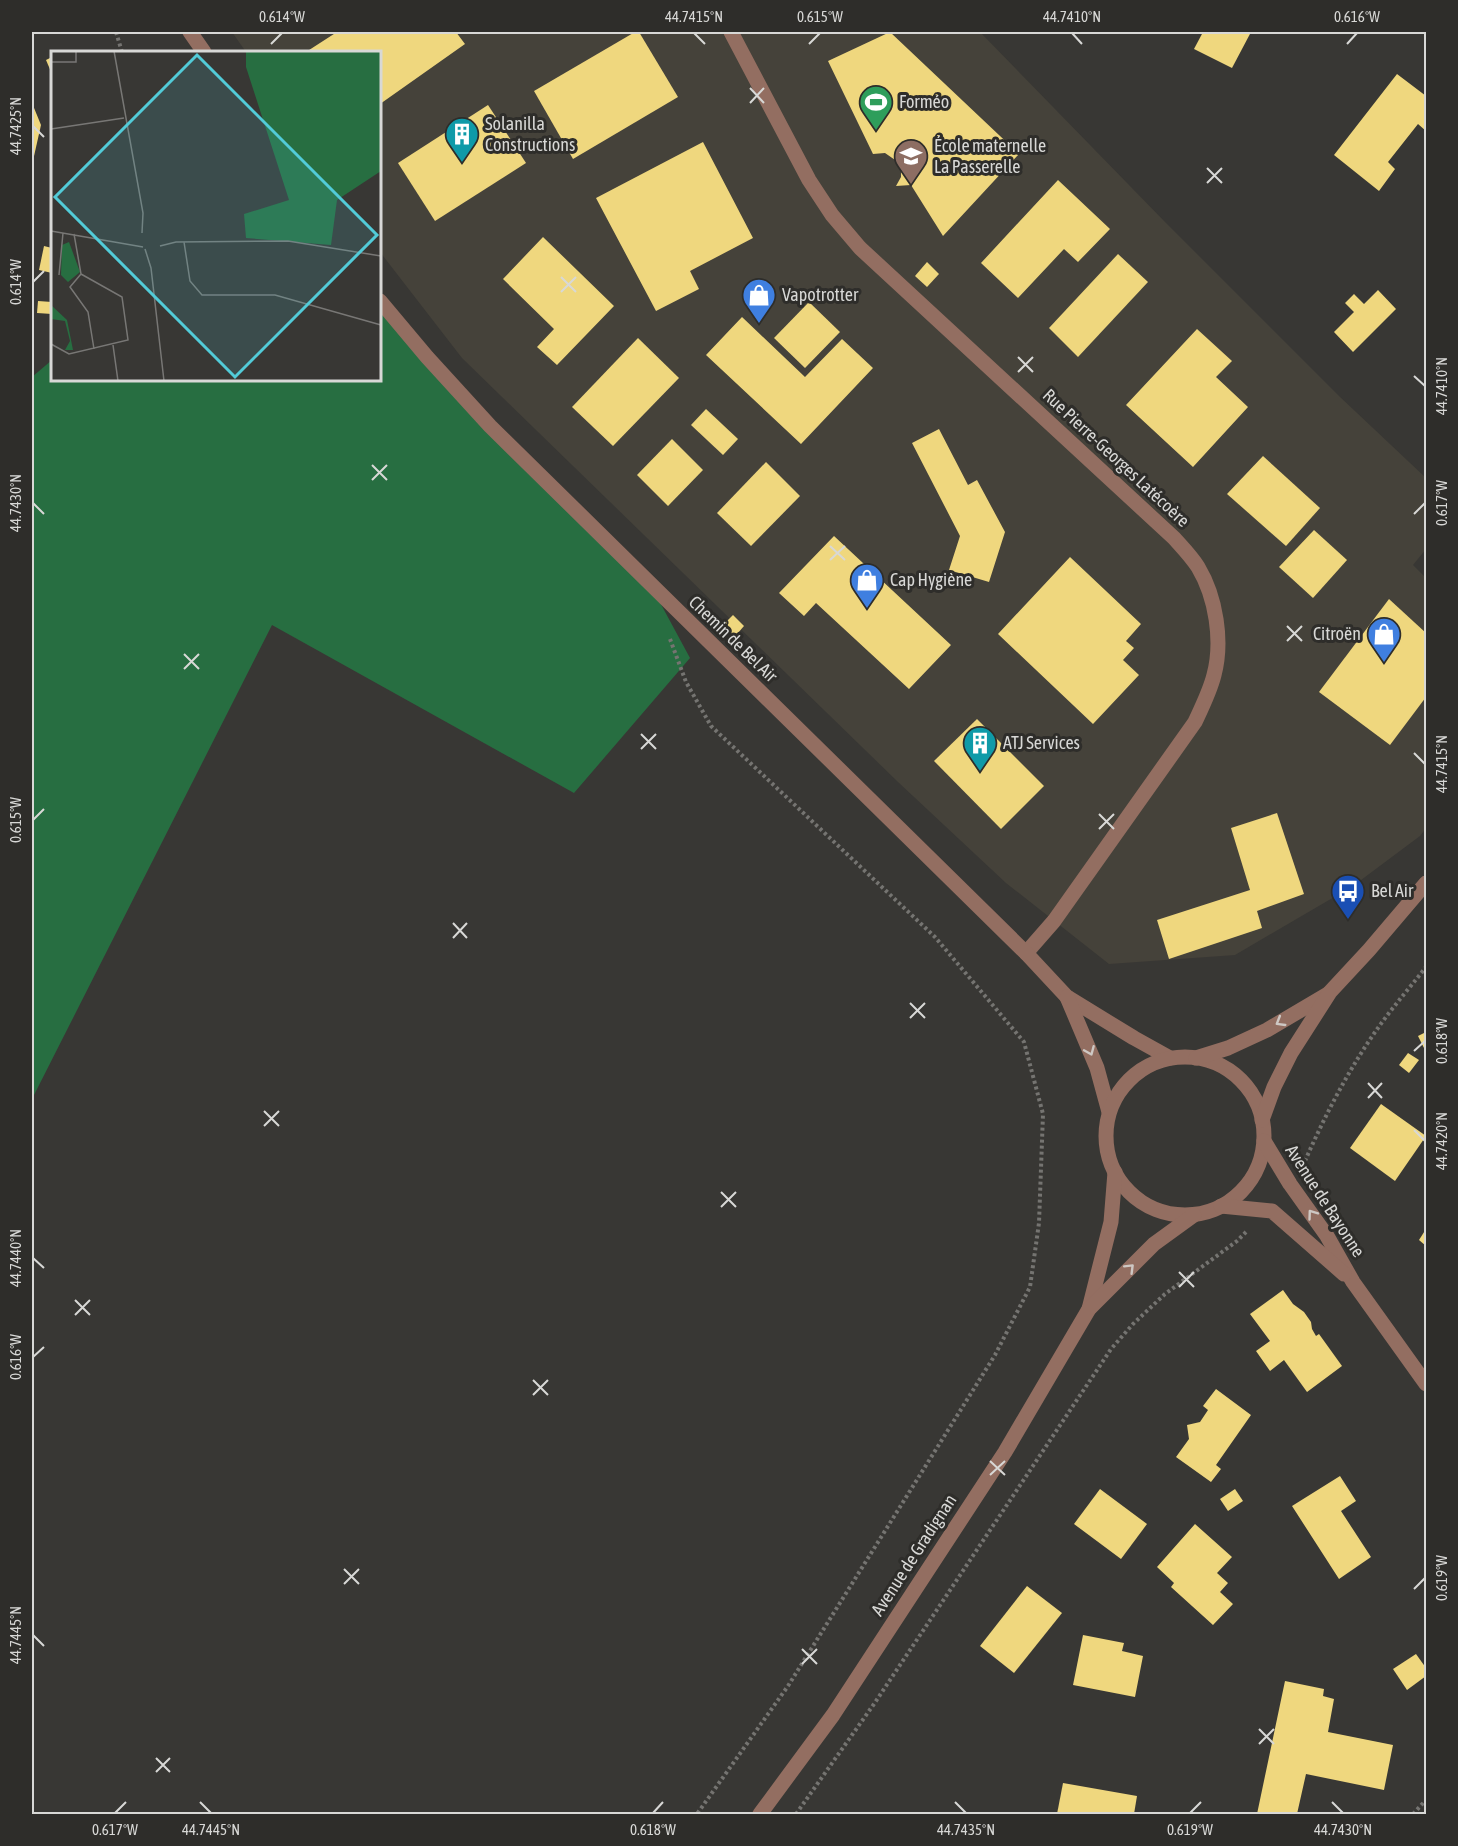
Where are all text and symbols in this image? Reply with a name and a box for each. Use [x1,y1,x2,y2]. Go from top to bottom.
text: 0.614°W [259,8,305,25]
text: 44.7415°N [665,8,723,25]
text: 0.615°W [797,8,843,25]
text: 44.7410°N [1043,8,1101,25]
text: 0.616°W [1334,8,1380,25]
inset map [51,51,381,381]
sports icon: Forméo [858,84,894,131]
place label: Forméo [899,91,949,112]
text: 44.7425°N [7,97,24,155]
place label: Solanilla Constructions [485,113,575,155]
building icon: Solanilla Constructions [444,116,480,163]
place label: École maternelle La Passerelle [934,135,1046,177]
school or university icon: École maternelle La Passerelle [893,138,929,185]
text: 0.614°W [7,259,24,305]
shop icon: Vapotrotter [741,277,777,324]
place label: Vapotrotter [782,284,859,305]
text: 44.7410°N [1433,357,1450,415]
street label: Rue Pierre-Georges Latécoère [1039,384,1194,531]
text: 44.7430°N [7,474,24,532]
text: 0.617°W [1433,480,1450,526]
shop icon: Cap Hygiène [849,562,885,609]
place label: Cap Hygiène [890,569,972,590]
street label: Chemin de Bel Air [685,591,782,686]
shop icon: Citroën [1366,616,1402,663]
place label: Citroën [1313,623,1361,644]
building icon: ATJ Services [962,725,998,772]
place label: ATJ Services [1003,732,1080,753]
text: 44.7415°N [1433,735,1450,793]
text: 0.615°W [7,797,24,843]
bus stop icon: Bel Air [1330,873,1366,920]
place label: Bel Air [1371,880,1414,901]
one-way arrow [1276,1015,1286,1027]
text: 0.618°W [1433,1018,1450,1064]
one-way arrow [1083,1045,1095,1056]
text: 44.7420°N [1433,1112,1450,1170]
street label: Avenue de Bayonne [1281,1141,1370,1261]
one-way arrow [1308,1210,1319,1221]
text: 44.7440°N [7,1229,24,1287]
one-way arrow [1122,1264,1133,1275]
text: 0.616°W [7,1334,24,1380]
street label: Avenue de Gradignan [866,1490,961,1619]
text: 0.619°W [1433,1555,1450,1601]
text: 44.7445°N [7,1606,24,1664]
text: 0.617°W [92,1821,138,1838]
text: 44.7445°N [182,1821,240,1838]
text: 0.618°W [630,1821,676,1838]
text: 44.7435°N [937,1821,995,1838]
text: 0.619°W [1167,1821,1213,1838]
text: 44.7430°N [1314,1821,1372,1838]

